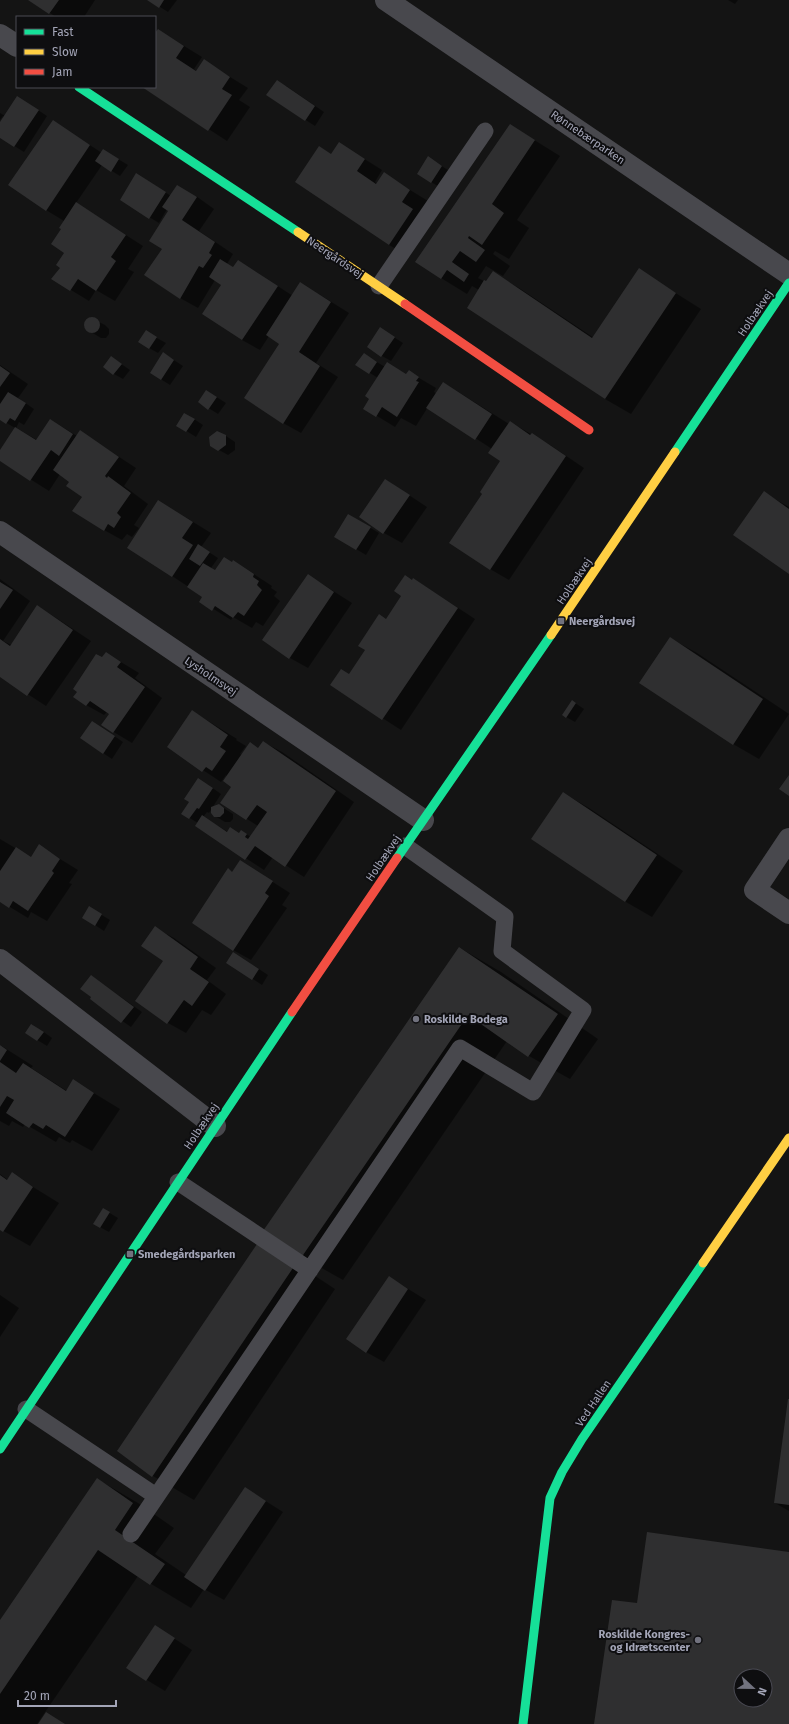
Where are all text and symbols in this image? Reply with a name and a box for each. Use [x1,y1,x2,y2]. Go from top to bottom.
legend [16,16,156,88]
text: Fast [52,25,74,39]
text: Slow [52,45,78,59]
text: Jam [52,65,72,79]
street label: Rønnebærparken [548,108,627,167]
street label: Neergårdsvej [304,234,365,281]
street label: Holbækvej [735,288,776,339]
street label: Holbækvej [554,556,595,607]
place label: Neergårdsvej [569,615,635,628]
marker: Neergårdsvej [556,616,566,626]
street label: Lysholmsvej [182,654,239,699]
street label: Holbækvej [363,833,404,884]
place label: Roskilde Bodega [424,1013,508,1026]
marker: Roskilde Bodega [411,1014,421,1024]
street label: Holbækvej [181,1101,222,1152]
place label: Smedegårdsparken [138,1248,235,1261]
marker: Smedegårdsparken [125,1249,135,1259]
street label: Ved Hallen [573,1377,614,1429]
place label: Roskilde Kongres- og Idrætscenter [599,1628,691,1654]
marker: Roskilde Kongres- og Idrætscenter [693,1635,703,1645]
north arrow [733,1668,773,1708]
scale bar [18,1682,116,1708]
text: N [754,1686,769,1697]
text: 20 m [24,1689,50,1703]

